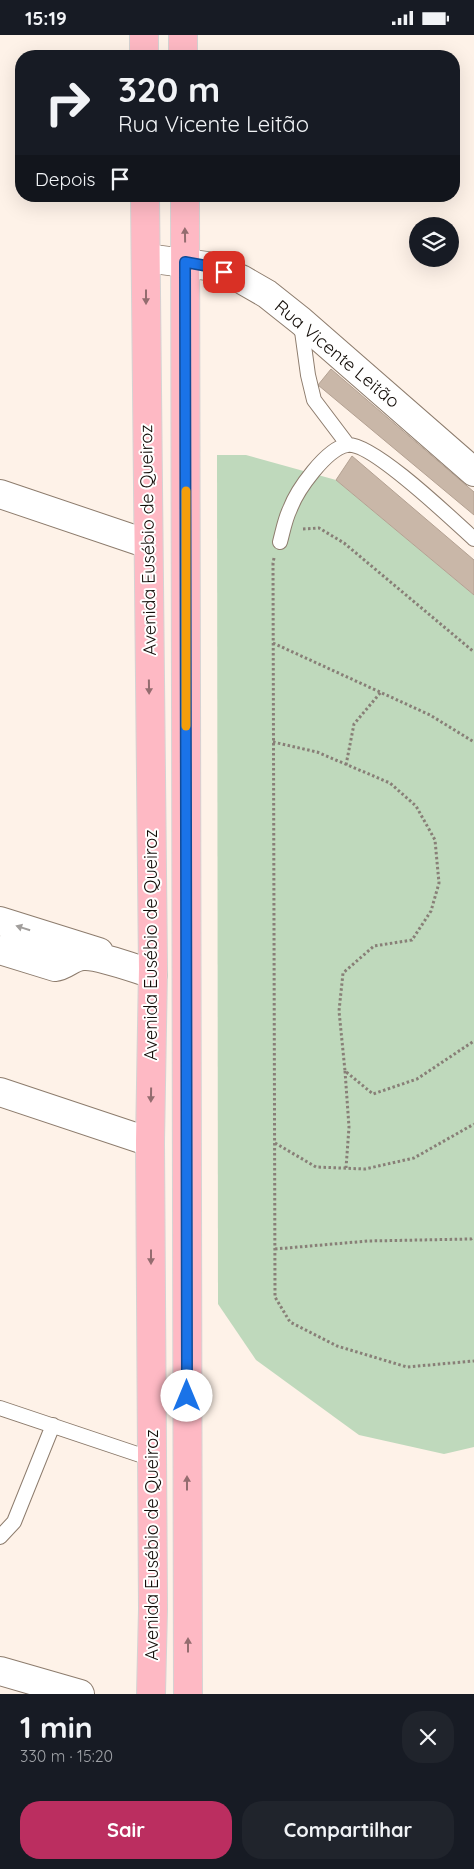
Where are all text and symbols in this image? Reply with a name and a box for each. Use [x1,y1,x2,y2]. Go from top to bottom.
text: 15:19 [25,6,67,30]
text: 320 m [118,67,220,111]
icon: right [35,70,100,135]
text: Rua Vicente Leitão [118,110,309,138]
icon: arrive [106,165,134,193]
text: Depois [35,167,96,191]
map controls [409,217,459,267]
button: layers [409,217,459,267]
one-way arrow [181,227,189,243]
pin [203,251,245,293]
icon: arrive [210,258,238,286]
one-way arrow [142,290,150,306]
street label: Rua Vicente Leitão [270,295,405,413]
street label: Avenida Eusébio de Queiroz [134,424,161,656]
one-way arrow [146,680,154,696]
street label: Avenida Eusébio de Queiroz [139,829,162,1061]
one-way arrow [15,924,30,932]
one-way arrow [147,1087,155,1103]
one-way arrow [147,1250,155,1266]
position arrow [160,1369,212,1421]
street label: Avenida Eusébio de Queiroz [140,1429,163,1661]
one-way arrow [183,1475,191,1491]
one-way arrow [184,1637,192,1653]
text: 1 min [20,1708,93,1746]
button: close [402,1711,454,1763]
text: 330 m · 15:20 [20,1746,113,1766]
button: Sair [20,1801,232,1859]
button: Compartilhar [242,1801,454,1859]

